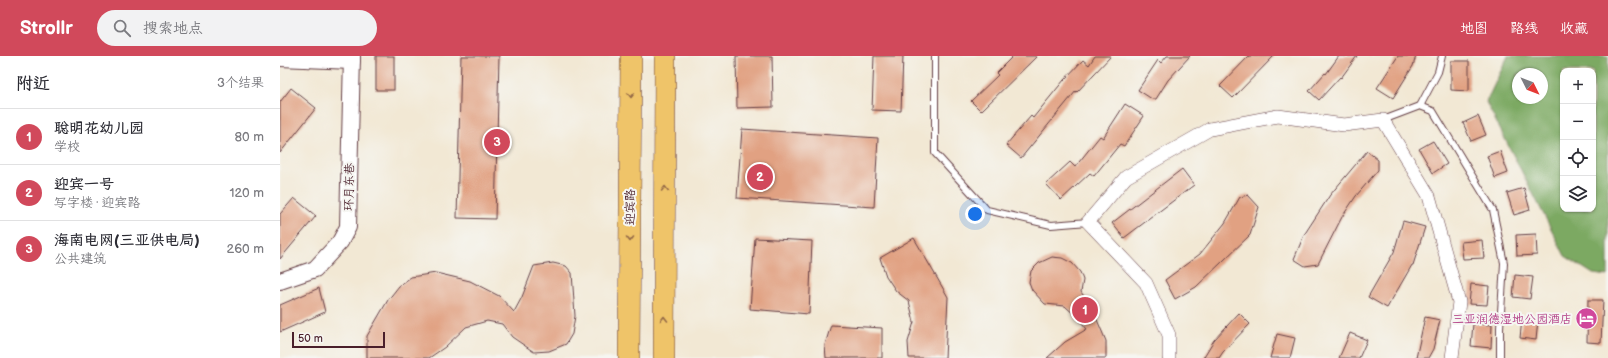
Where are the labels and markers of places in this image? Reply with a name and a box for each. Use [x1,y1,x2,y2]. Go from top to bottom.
pin: 3 [484,127,510,157]
pin: 2 [747,162,773,192]
pin: 1 [1072,295,1098,325]
hotel icon: 三亚润德湿地公园酒店 [1574,306,1600,332]
place label: 三亚润德湿地公园酒店 [1452,312,1572,327]

